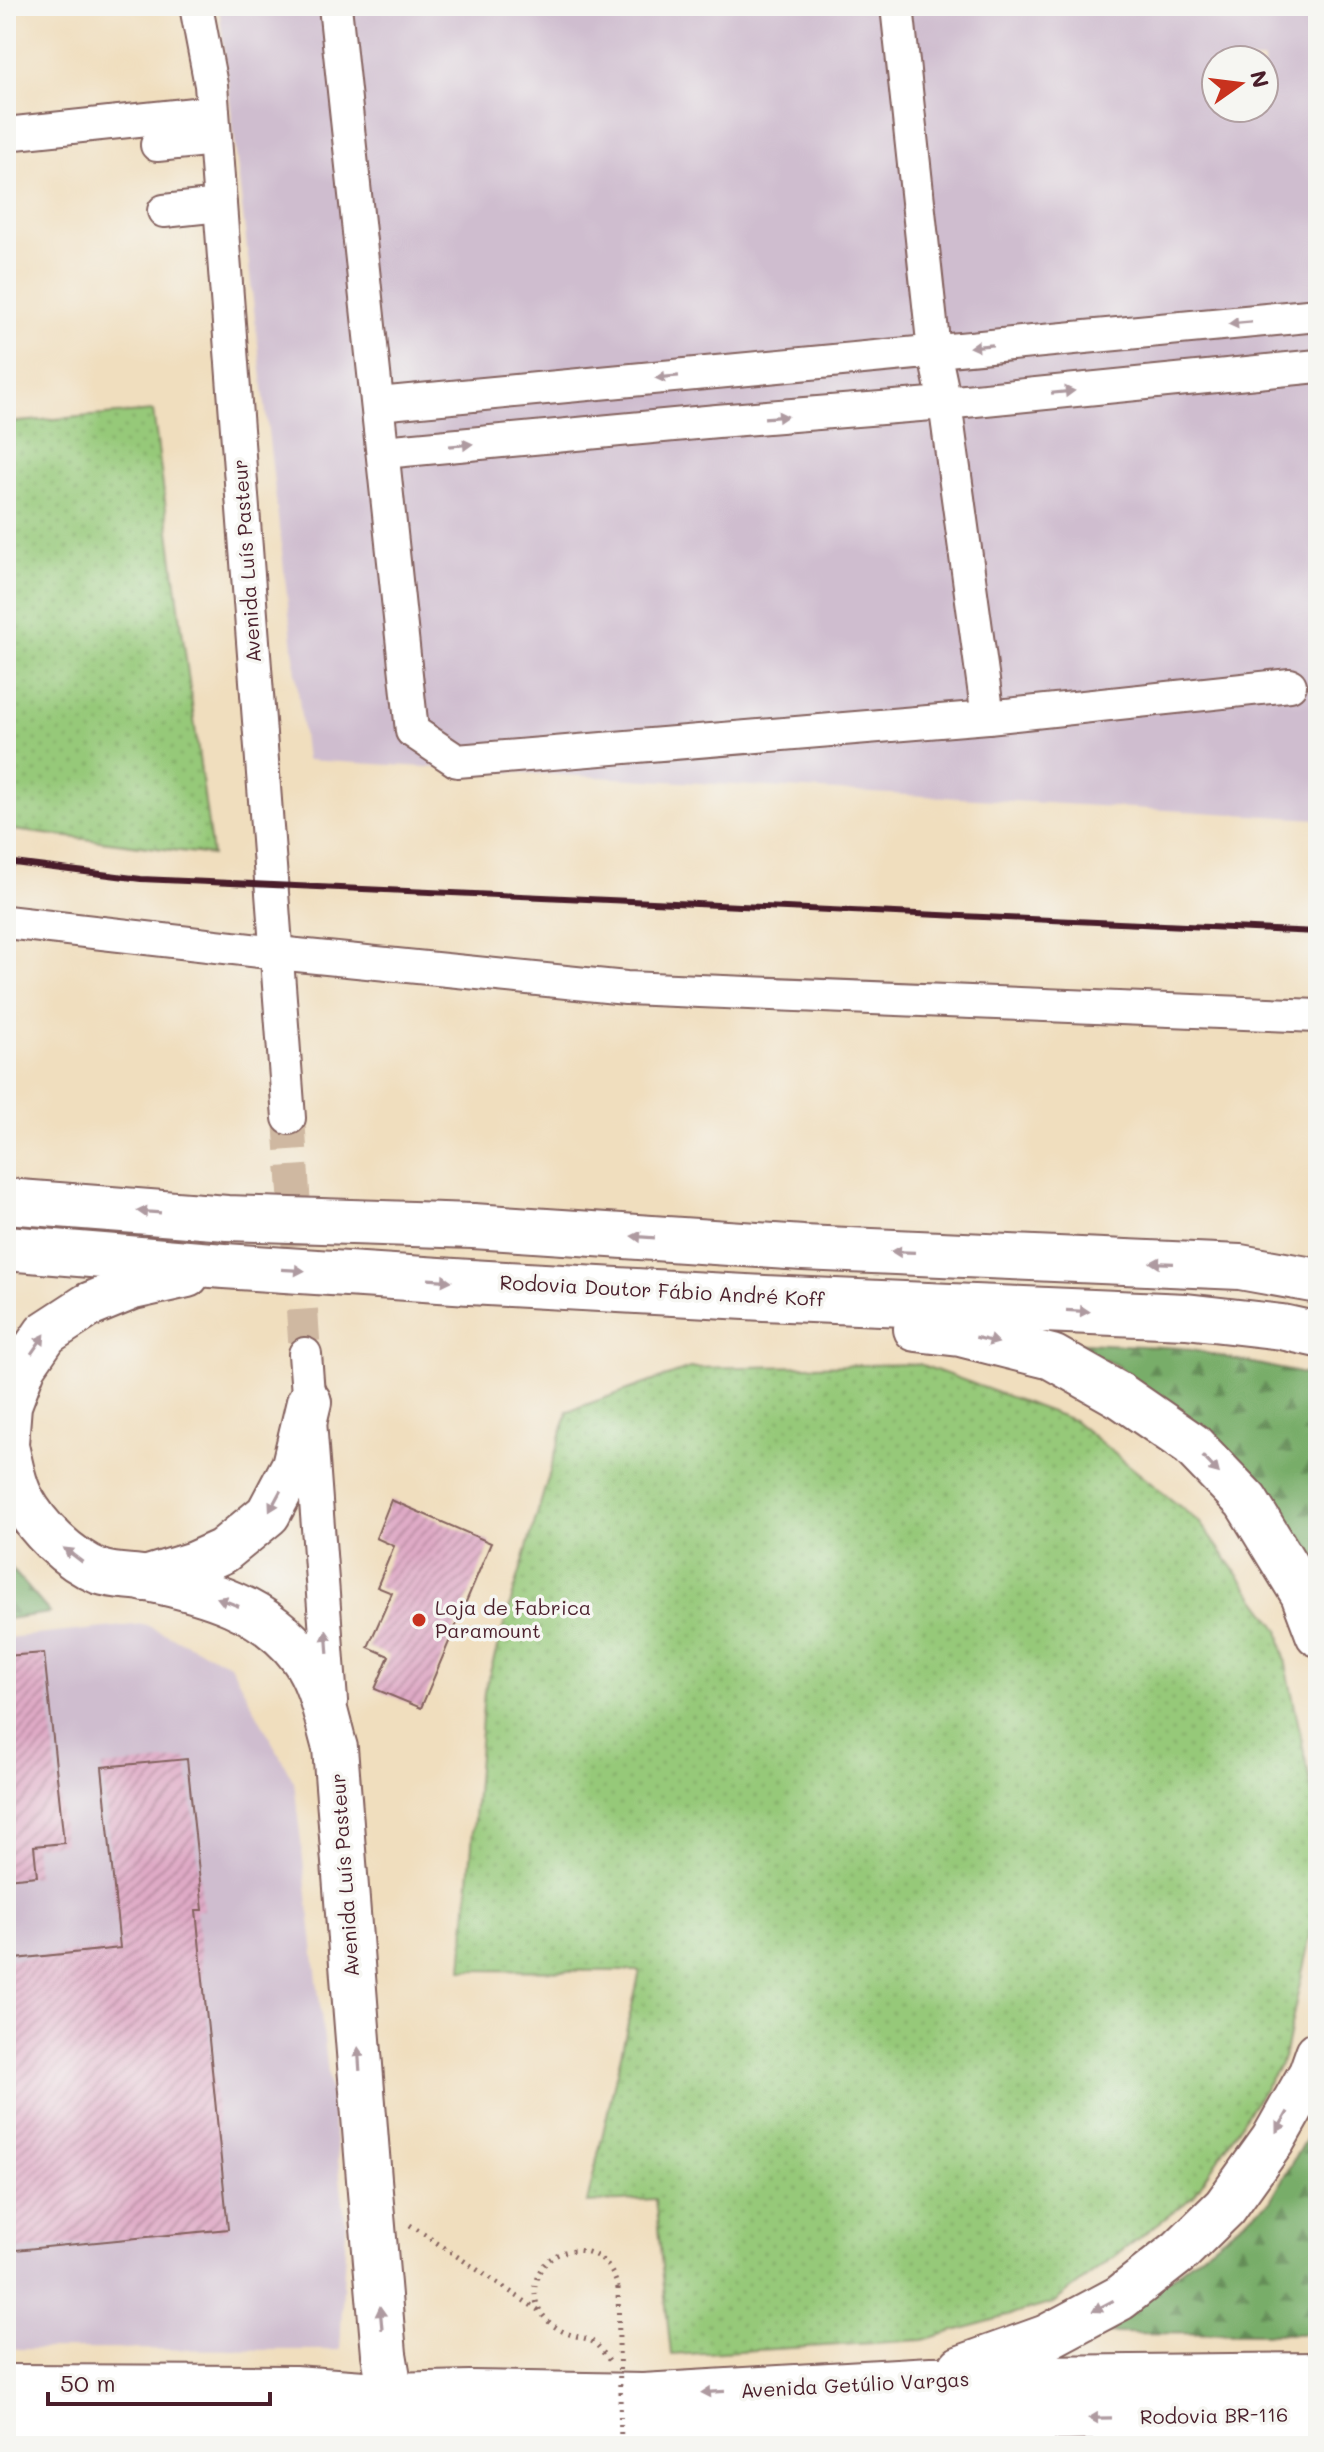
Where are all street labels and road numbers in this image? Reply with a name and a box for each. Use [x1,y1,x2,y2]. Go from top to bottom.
street label: Avenida Luís Pasteur [226,458,266,664]
street label: Rodovia Doutor Fábio André Koff [499,1269,826,1312]
street label: Avenida Luís Pasteur [324,1772,364,1978]
street label: Avenida Getúlio Vargas [740,2365,970,2403]
street label: Rodovia BR-116 [1140,2401,1288,2429]

